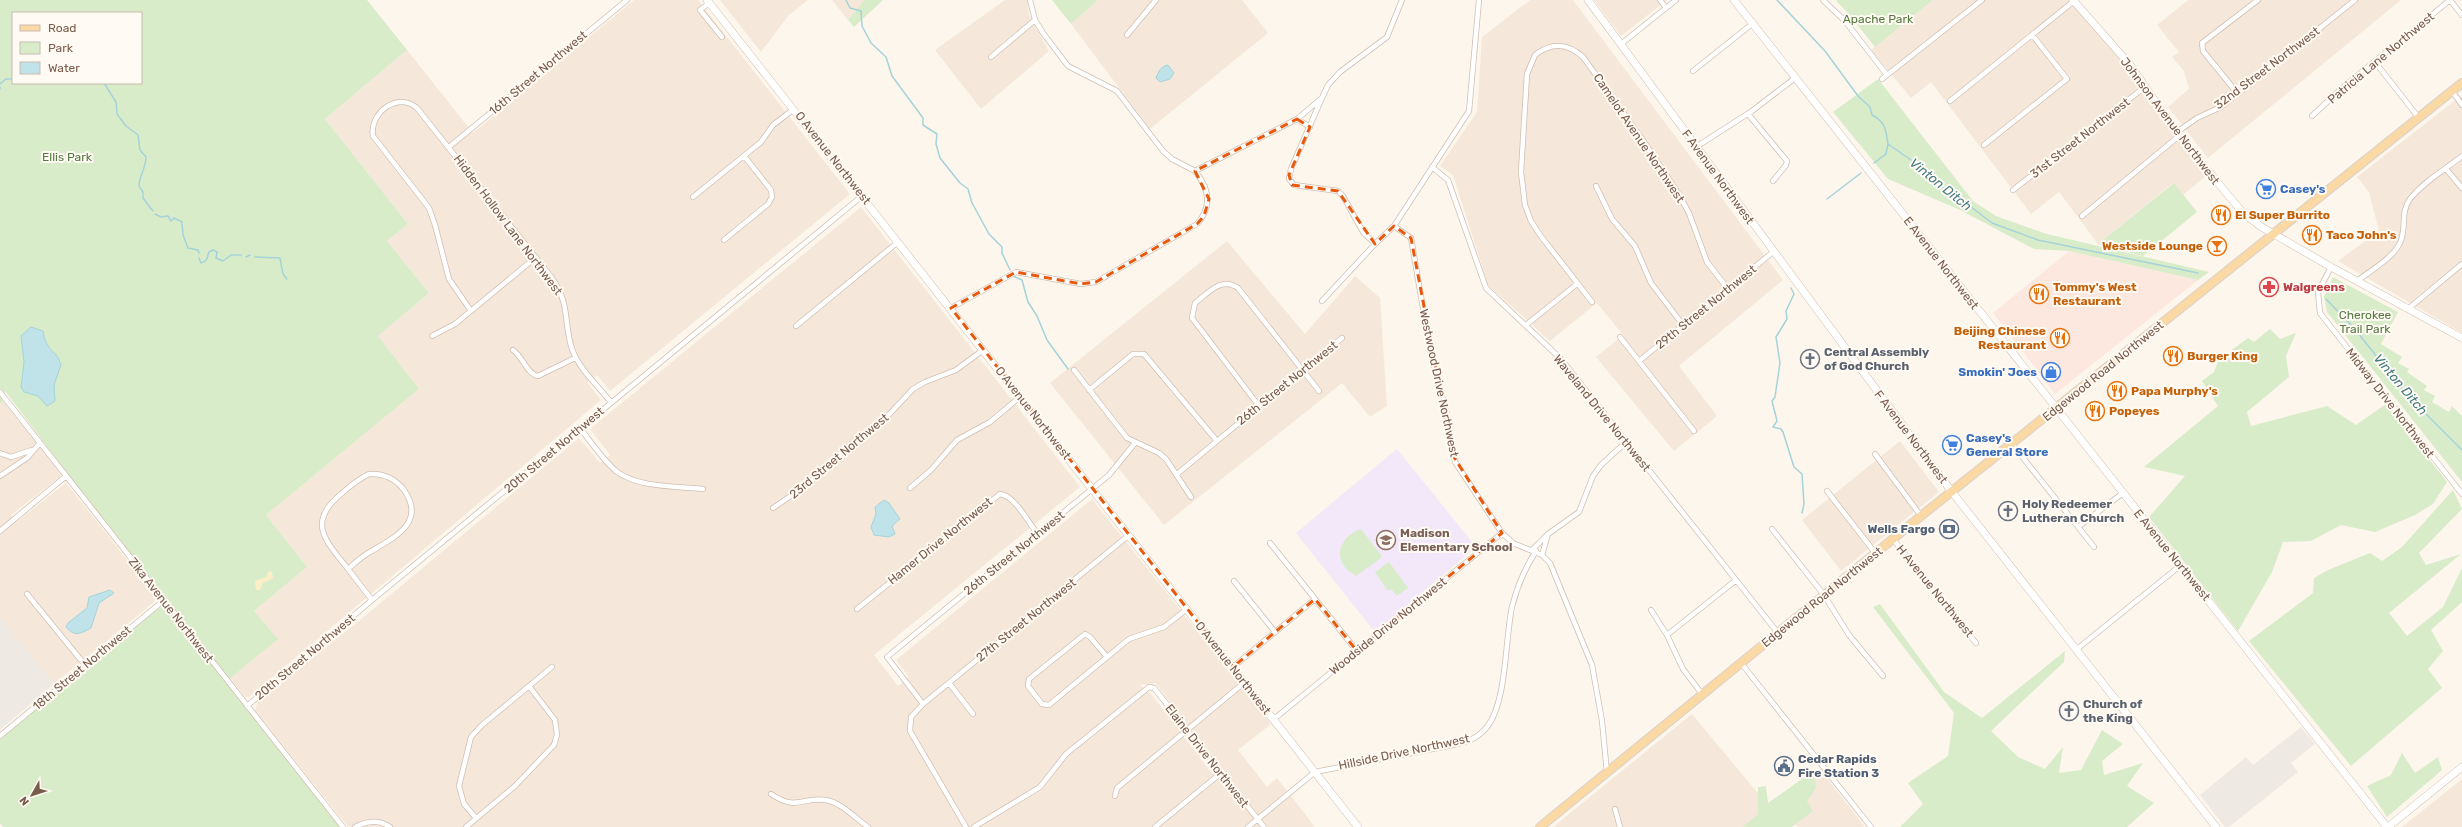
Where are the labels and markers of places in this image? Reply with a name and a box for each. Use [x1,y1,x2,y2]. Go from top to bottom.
supermarket icon: Casey's [2255,178,2277,200]
place label: Casey's [2280,182,2326,196]
restaurant icon: El Super Burrito [2210,204,2232,226]
place label: El Super Burrito [2235,208,2330,222]
restaurant icon: Taco John's [2301,224,2323,246]
place label: Taco John's [2326,228,2397,242]
bar icon: Westside Lounge [2206,235,2228,257]
place label: Westside Lounge [2102,239,2203,253]
pharmacy icon: Walgreens [2258,276,2280,298]
place label: Tommy's West Restaurant [2053,280,2137,308]
place label: Walgreens [2283,280,2345,294]
restaurant icon: Tommy's West Restaurant [2028,283,2050,305]
place label: Beijing Chinese Restaurant [1954,324,2046,352]
restaurant icon: Beijing Chinese Restaurant [2049,327,2071,349]
place label: Central Assembly of God Church [1824,345,1929,373]
restaurant icon: Burger King [2162,345,2184,367]
church icon: Central Assembly of God Church [1799,348,1821,370]
place label: Burger King [2187,349,2258,363]
shop icon: Smokin' Joes [2040,361,2062,383]
place label: Smokin' Joes [1958,365,2037,379]
restaurant icon: Papa Murphy's [2106,380,2128,402]
place label: Papa Murphy's [2131,384,2218,398]
restaurant icon: Popeyes [2084,400,2106,422]
place label: Popeyes [2109,404,2160,418]
place label: Casey's General Store [1966,431,2048,459]
supermarket icon: Casey's General Store [1941,434,1963,456]
place label: Holy Redeemer Lutheran Church [2022,497,2124,525]
church icon: Holy Redeemer Lutheran Church [1997,500,2019,522]
bank icon: Wells Fargo [1938,518,1960,540]
place label: Wells Fargo [1867,522,1935,536]
place label: Madison Elementary School [1400,526,1512,554]
school or university icon: Madison Elementary School [1375,529,1397,551]
place label: Church of the King [2083,697,2143,725]
church icon: Church of the King [2058,700,2080,722]
place label: Cedar Rapids Fire Station 3 [1798,752,1879,780]
public building icon: Cedar Rapids Fire Station 3 [1773,755,1795,777]

